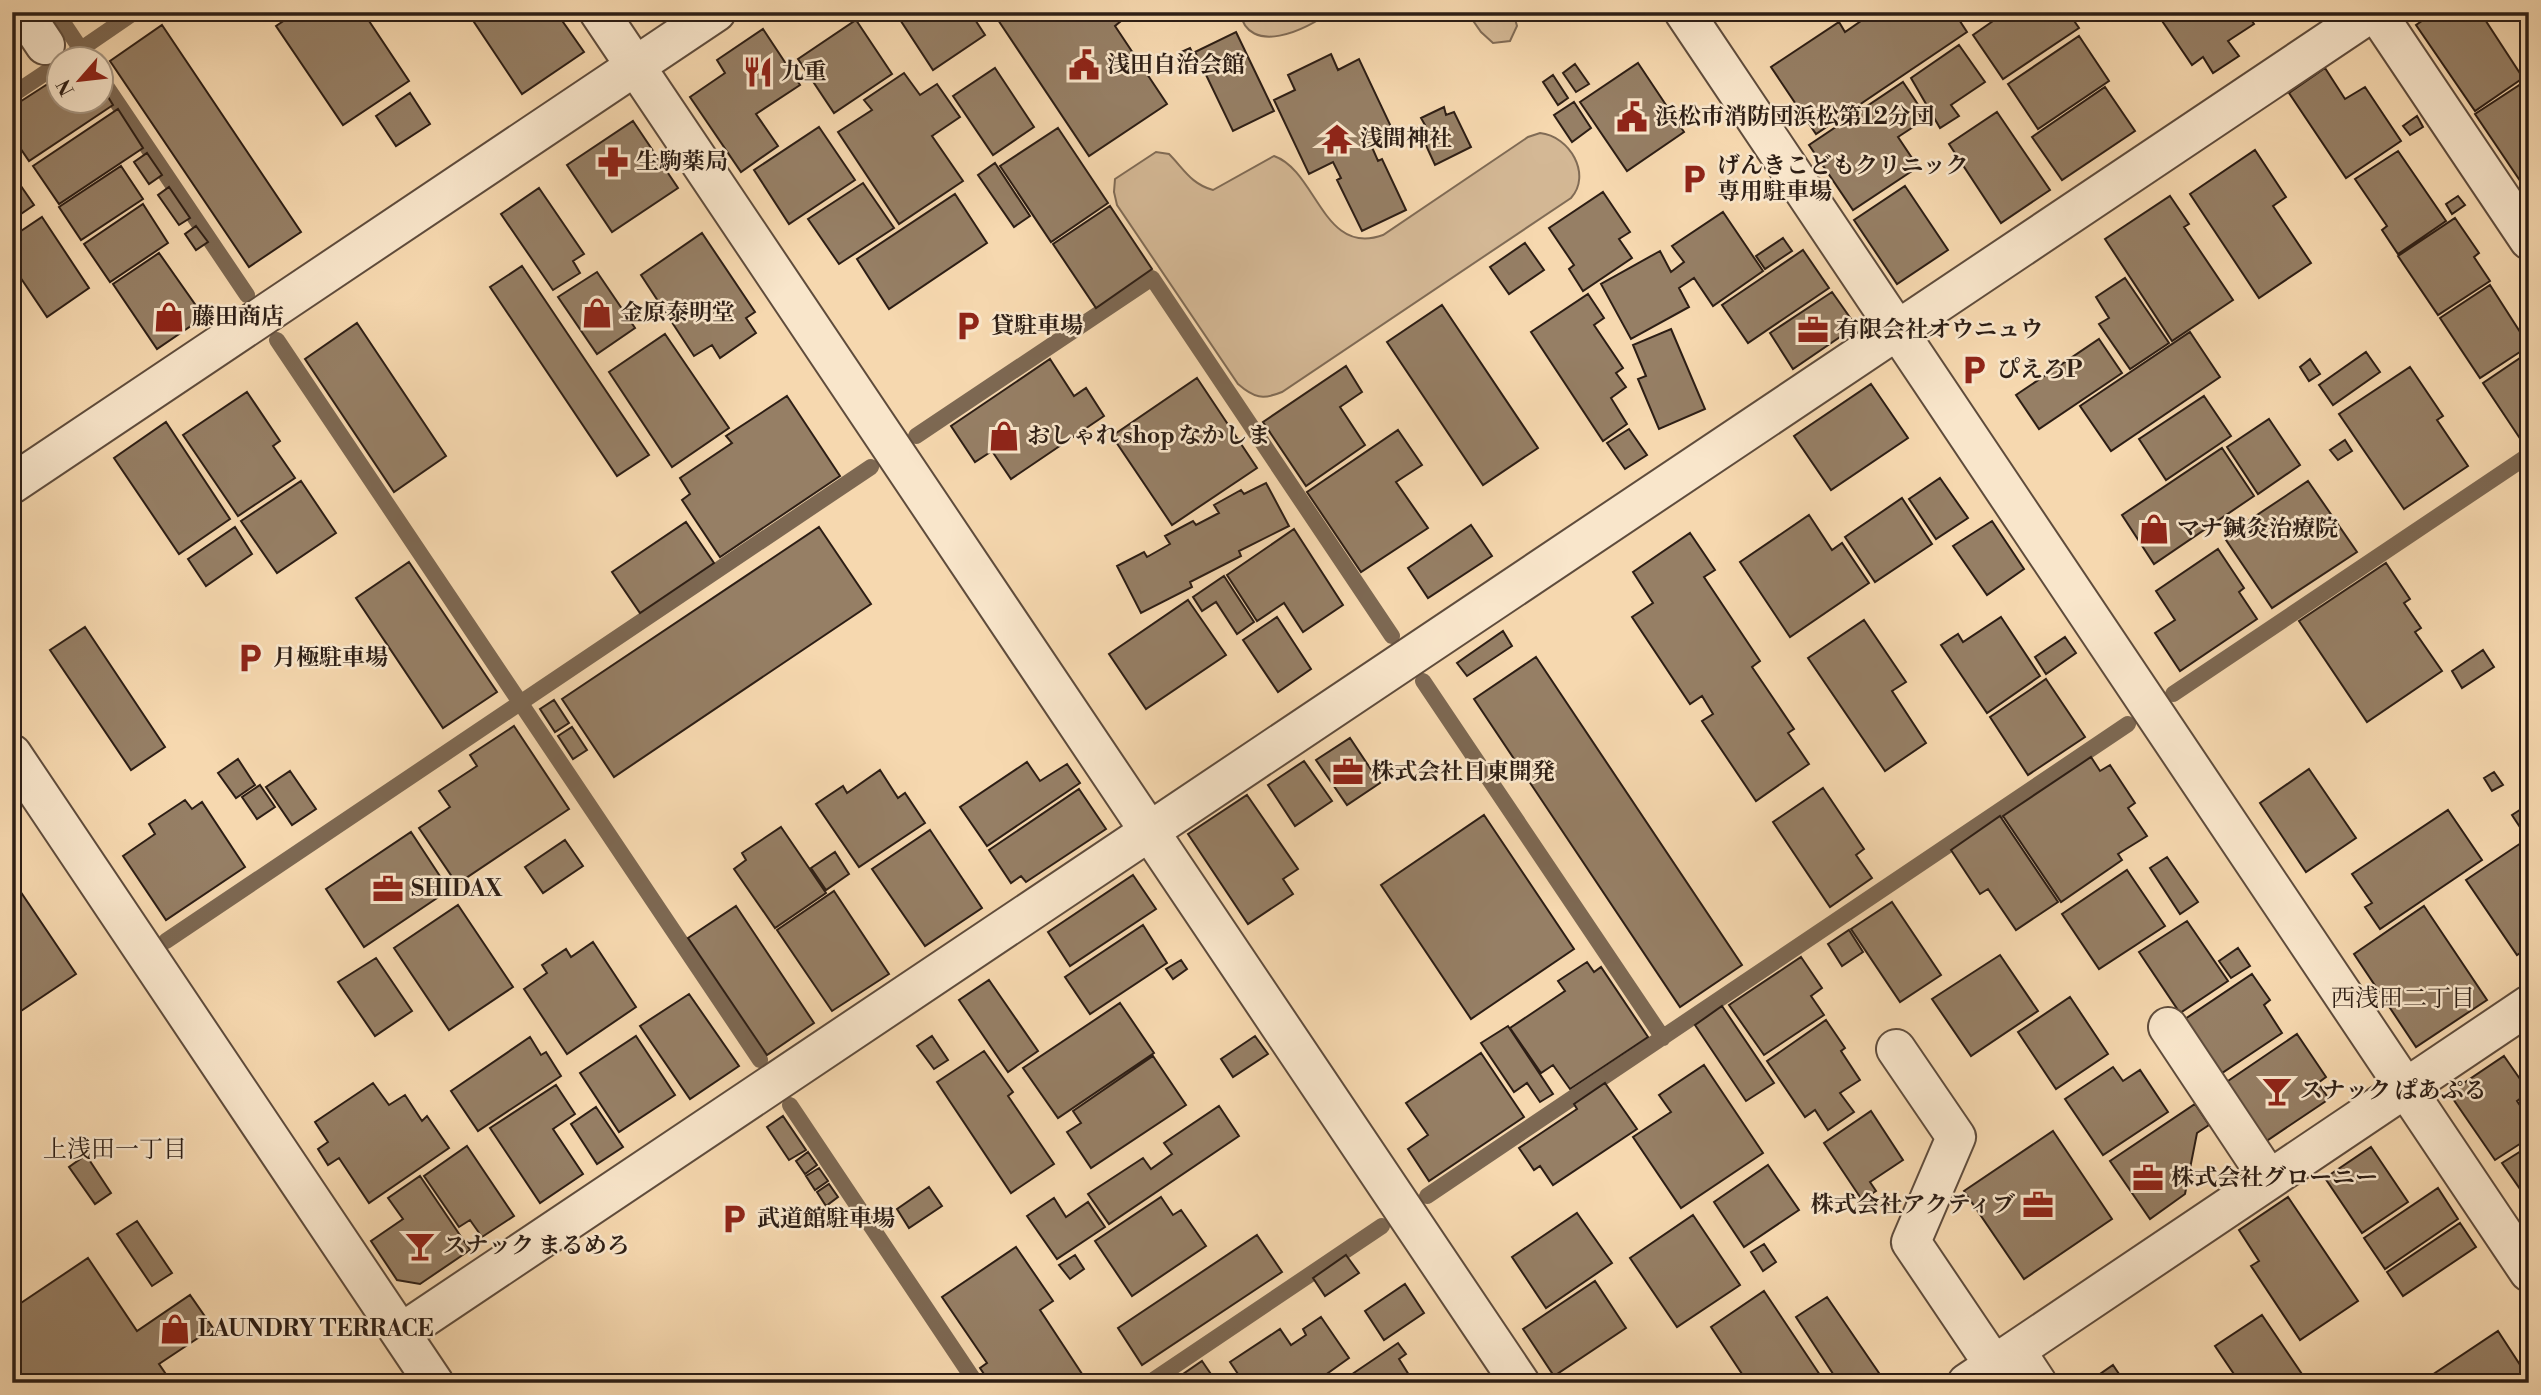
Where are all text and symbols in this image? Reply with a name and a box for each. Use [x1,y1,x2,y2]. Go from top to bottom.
north arrow [46,46,116,116]
public building icon: 浅田自治会館 [1067,48,1101,82]
place label: 浅田自治会館 [1107,51,1245,79]
restaurant icon: 九重 [741,55,775,89]
place label: 九重 [781,58,827,86]
text: N [52,75,80,100]
public building icon: 浜松市消防団浜松第12分団 [1615,100,1649,134]
place label: 浜松市消防団浜松第12分団 [1655,103,1934,131]
temple icon: 浅間神社 [1320,122,1354,156]
place label: 浅間神社 [1360,125,1452,153]
pharmacy icon: 生駒薬局 [596,145,630,179]
place label: 生駒薬局 [636,148,728,176]
place label: げんきこどもクリニック 専用駐車場 [1717,152,1969,206]
parking icon: げんきこどもクリニック 専用駐車場 [1677,162,1711,196]
shop icon: 金原泰明堂 [580,296,614,330]
place label: 金原泰明堂 [620,299,735,327]
shop icon: 藤田商店 [152,300,186,334]
place label: 藤田商店 [192,303,284,331]
parking icon: 貸駐車場 [951,309,985,343]
place label: 貸駐車場 [991,312,1083,340]
office icon: 有限会社オウニュウ [1796,313,1830,347]
place label: 有限会社オウニュウ [1836,316,2043,344]
parking icon: ぴえろP [1957,353,1991,387]
place label: ぴえろP [1997,356,2082,384]
shop icon: おしゃれ shop なかしま [987,419,1021,453]
place label: おしゃれ shop なかしま [1027,422,1271,450]
shop icon: マナ鍼灸治療院 [2137,512,2171,546]
place label: マナ鍼灸治療院 [2177,515,2338,543]
parking icon: 月極駐車場 [233,641,267,675]
place label: 月極駐車場 [273,644,388,672]
office icon: 株式会社日東開発 [1331,755,1365,789]
place label: 株式会社日東開発 [1371,758,1555,786]
office icon: SHIDAX [371,872,405,906]
place label: SHIDAX [411,875,502,903]
district label: 西浅田二丁目 [2331,984,2475,1014]
bar icon: スナック ぱあぷる [2260,1074,2294,1108]
place label: スナック ぱあぷる [2300,1077,2487,1105]
district label: 上浅田一丁目 [43,1135,187,1165]
office icon: 株式会社グローニー [2131,1161,2165,1195]
place label: 株式会社グローニー [2171,1164,2378,1192]
office icon: 株式会社アクティブ [2021,1188,2055,1222]
place label: 株式会社アクティブ [1811,1191,2015,1219]
parking icon: 武道館駐車場 [717,1202,751,1236]
place label: 武道館駐車場 [757,1205,895,1233]
bar icon: スナック まるめろ [403,1229,437,1263]
place label: スナック まるめろ [443,1232,630,1260]
shop icon: LAUNDRY TERRACE [158,1312,192,1346]
place label: LAUNDRY TERRACE [198,1315,434,1343]

